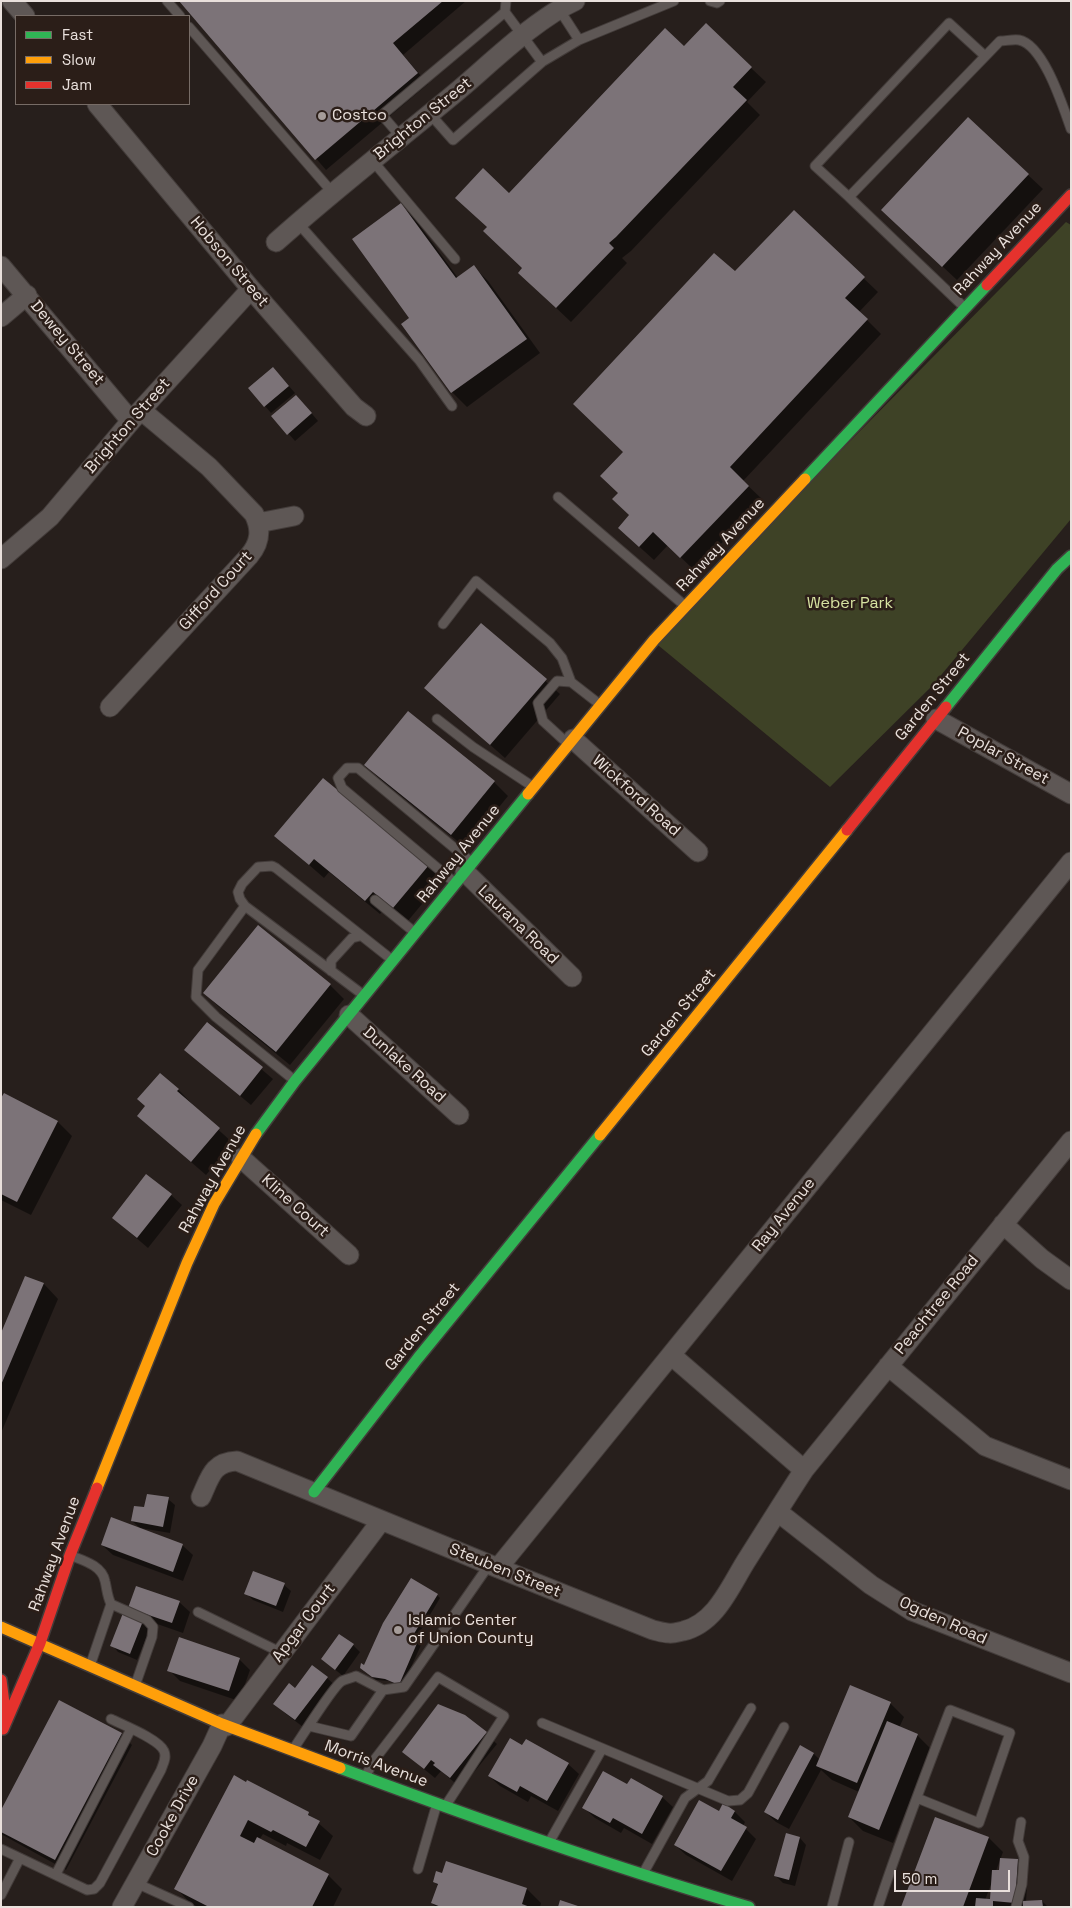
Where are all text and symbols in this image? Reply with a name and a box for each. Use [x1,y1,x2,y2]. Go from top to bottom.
legend [15,15,190,105]
text: Fast [62,25,93,44]
text: Slow [62,50,96,69]
street label: Brighton Street [370,74,476,164]
text: Jam [62,75,92,94]
place label: Costco [332,106,387,126]
marker: Costco [316,110,328,122]
street label: Rahway Avenue [950,198,1046,300]
street label: Hobson Street [186,213,272,311]
street label: Dewey Street [26,297,108,389]
street label: Brighton Street [81,374,175,478]
street label: Rahway Avenue [673,494,769,596]
street label: Gifford Court [176,548,256,634]
park label: Weber Park [807,594,893,614]
street label: Garden Street [892,649,974,745]
street label: Poplar Street [954,723,1052,789]
street label: Wickford Road [588,751,684,841]
street label: Rahway Avenue [413,801,505,907]
street label: Laurana Road [474,882,562,968]
street label: Garden Street [638,965,720,1061]
street label: Dunlake Road [359,1023,449,1107]
street label: Rahway Avenue [175,1121,251,1237]
street label: Kline Court [257,1171,333,1241]
street label: Ray Avenue [748,1174,820,1256]
street label: Peachtree Road [891,1251,983,1359]
street label: Garden Street [382,1279,464,1375]
street label: Rahway Avenue [25,1494,85,1614]
street label: Steuben Street [446,1540,564,1602]
street label: Apgar Court [268,1580,340,1666]
street label: Ogden Road [896,1593,990,1649]
place label: Islamic Center of Union County [408,1611,534,1649]
marker: Islamic Center of Union County [392,1624,404,1636]
street label: Morris Avenue [322,1736,430,1792]
street label: Cooke Drive [143,1772,203,1860]
scale bar [897,1860,1013,1892]
text: 50 m [902,1869,937,1888]

